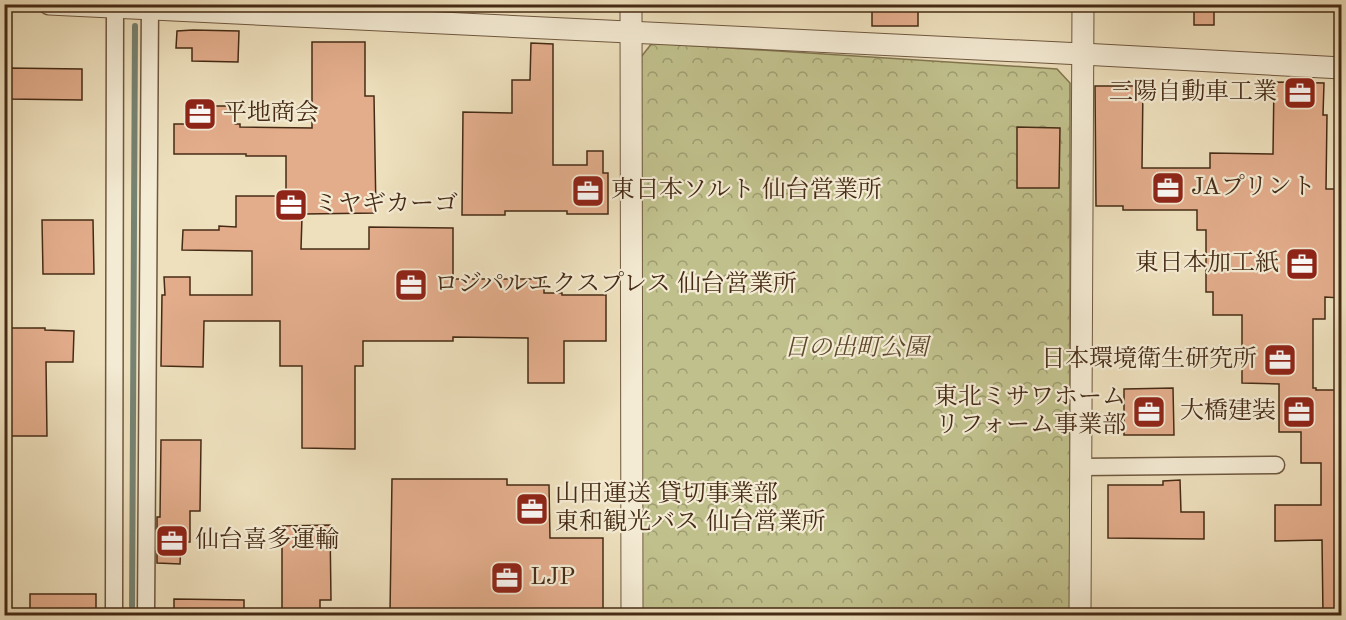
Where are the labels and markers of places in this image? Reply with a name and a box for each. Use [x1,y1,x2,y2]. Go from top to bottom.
office icon: 三陽自動車工業 [1282,75,1318,111]
place label: 三陽自動車工業 [1109,78,1277,105]
office icon: 平地商会 [182,96,218,132]
place label: 平地商会 [223,99,319,126]
office icon: JAプリント [1150,170,1186,206]
office icon: 東日本ソルト 仙台営業所 [570,173,606,209]
place label: JAプリント [1191,174,1316,200]
place label: 東日本ソルト 仙台営業所 [611,176,882,203]
office icon: ミヤギカーゴ [273,187,309,223]
place label: ミヤギカーゴ [314,192,458,217]
office icon: 東日本加工紙 [1284,246,1320,282]
place label: 東日本加工紙 [1135,249,1279,276]
office icon: ロジパルエクスプレス 仙台営業所 [393,267,429,303]
place label: ロジパルエクスプレス 仙台営業所 [434,270,797,297]
office icon: 日本環境衛生研究所 [1262,342,1298,378]
place label: 日本環境衛生研究所 [1041,345,1257,372]
place label: 東北ミサワホーム リフォーム事業部 [934,383,1126,438]
office icon: 東北ミサワホーム リフォーム事業部 [1131,394,1167,430]
office icon: 大橋建装 [1281,394,1317,430]
place label: 大橋建装 [1180,397,1276,424]
place label: 山田運送 貸切事業部 東和観光バス 仙台営業所 [555,480,826,535]
office icon: 山田運送 貸切事業部 東和観光バス 仙台営業所 [514,491,550,527]
office icon: 仙台喜多運輸 [154,523,190,559]
place label: 仙台喜多運輸 [195,526,339,553]
office icon: LJP [489,560,525,596]
place label: LJP [530,566,575,590]

